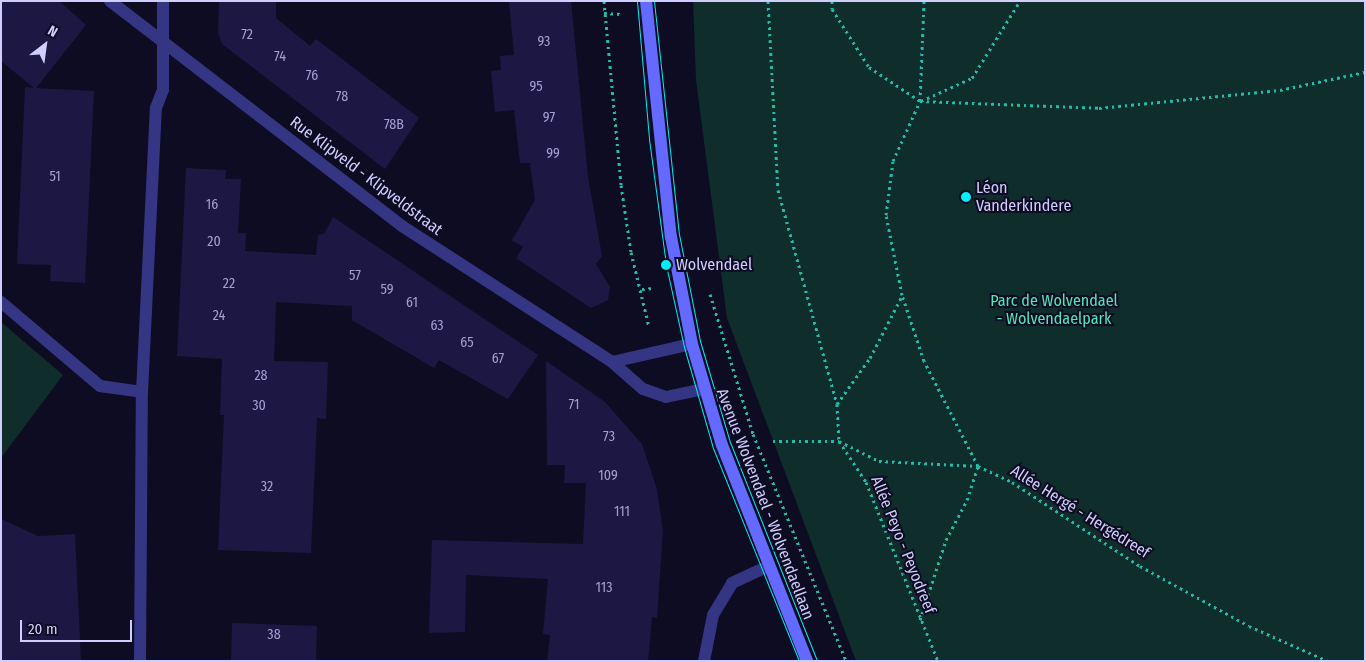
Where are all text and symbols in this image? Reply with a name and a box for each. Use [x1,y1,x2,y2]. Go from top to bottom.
north arrow [20,20,70,70]
text: N [45,22,61,41]
house number: 72 [241,27,253,43]
house number: 93 [538,34,550,50]
house number: 74 [274,49,286,65]
house number: 76 [306,68,318,84]
house number: 95 [529,79,543,95]
house number: 78 [336,89,348,105]
house number: 97 [543,110,555,126]
street label: Rue Klipveld - Klipveldstraat [286,112,446,240]
house number: 78B [384,117,404,133]
house number: 99 [546,146,560,162]
house number: 51 [49,169,61,185]
place label: Léon Vanderkindere [976,178,1071,216]
marker: Léon Vanderkindere [960,191,972,203]
house number: 16 [206,197,218,213]
house number: 20 [207,234,221,250]
place label: Wolvendael [676,255,752,275]
marker: Wolvendael [660,259,672,271]
house number: 57 [349,268,361,284]
house number: 22 [223,276,235,292]
house number: 59 [380,282,394,298]
park label: Parc de Wolvendael - Wolvendaelpark [990,291,1118,329]
house number: 61 [406,295,418,311]
house number: 24 [213,308,225,324]
house number: 63 [430,318,444,334]
house number: 65 [460,335,474,351]
house number: 67 [492,351,504,367]
house number: 28 [254,368,268,384]
street label: Avenue Wolvendael - Wolvendaellaan [712,386,818,622]
house number: 71 [569,397,579,413]
house number: 30 [252,398,266,414]
house number: 73 [603,429,615,445]
street label: Allée Hergé - Hergédreef [1007,461,1153,563]
house number: 109 [598,468,618,484]
street label: Allée Peyo - Peyodreef [867,473,939,617]
house number: 32 [261,479,273,495]
house number: 111 [614,504,630,520]
house number: 113 [595,580,613,596]
scale bar [22,610,135,642]
text: 20 m [28,620,58,638]
house number: 38 [267,627,281,643]

